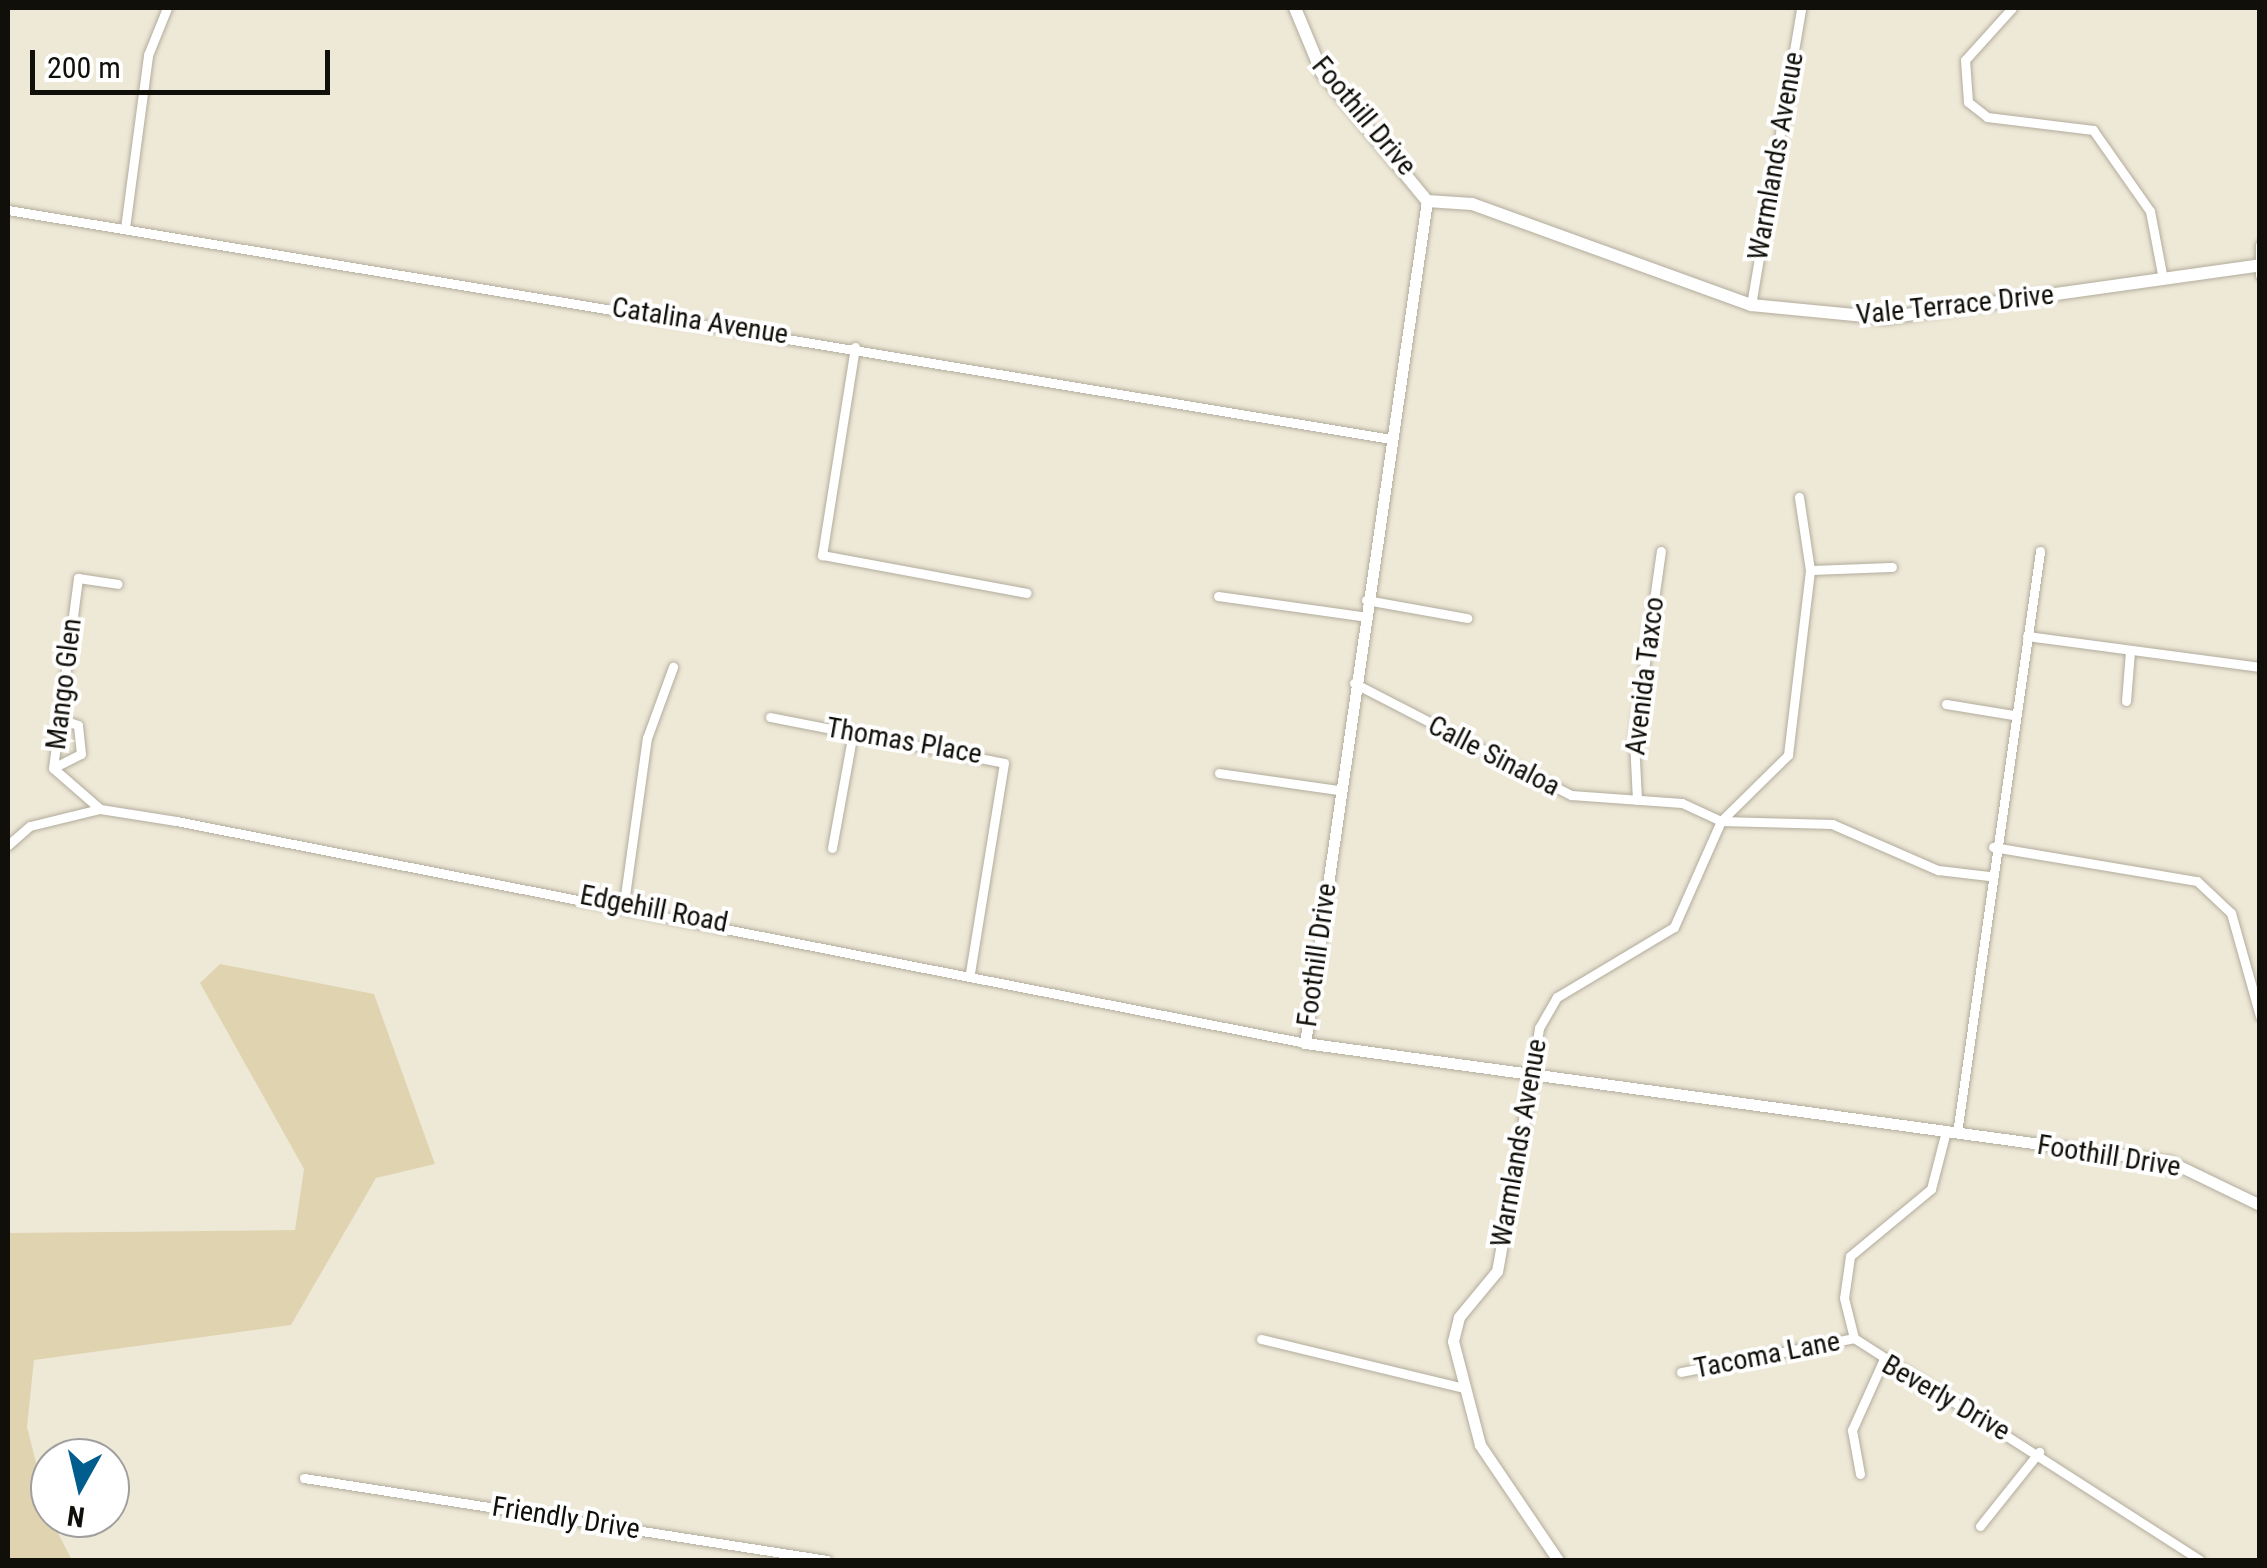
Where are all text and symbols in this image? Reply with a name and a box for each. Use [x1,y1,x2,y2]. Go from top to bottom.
scale bar [35,30,335,92]
street label: Warmlands Avenue [1741,49,1811,263]
text: 200 m [47,50,121,85]
street label: Foothill Drive [1305,50,1423,182]
street label: Vale Terrace Drive [1854,278,2056,332]
street label: Catalina Avenue [610,290,790,352]
street label: Avenida Taxco [1619,595,1671,757]
street label: Mango Glen [39,616,89,752]
street label: Calle Sinaloa [1422,708,1566,804]
street label: Thomas Place [824,711,984,771]
street label: Edgehill Road [577,878,731,940]
street label: Foothill Drive [1290,881,1344,1029]
street label: Warmlands Avenue [1484,1036,1554,1250]
street label: Foothill Drive [2035,1128,2183,1184]
street label: Tacoma Lane [1691,1324,1843,1386]
street label: Beverly Drive [1876,1348,2016,1448]
north arrow [30,1438,130,1538]
street label: Friendly Drive [490,1490,642,1546]
text: N [65,1499,87,1534]

